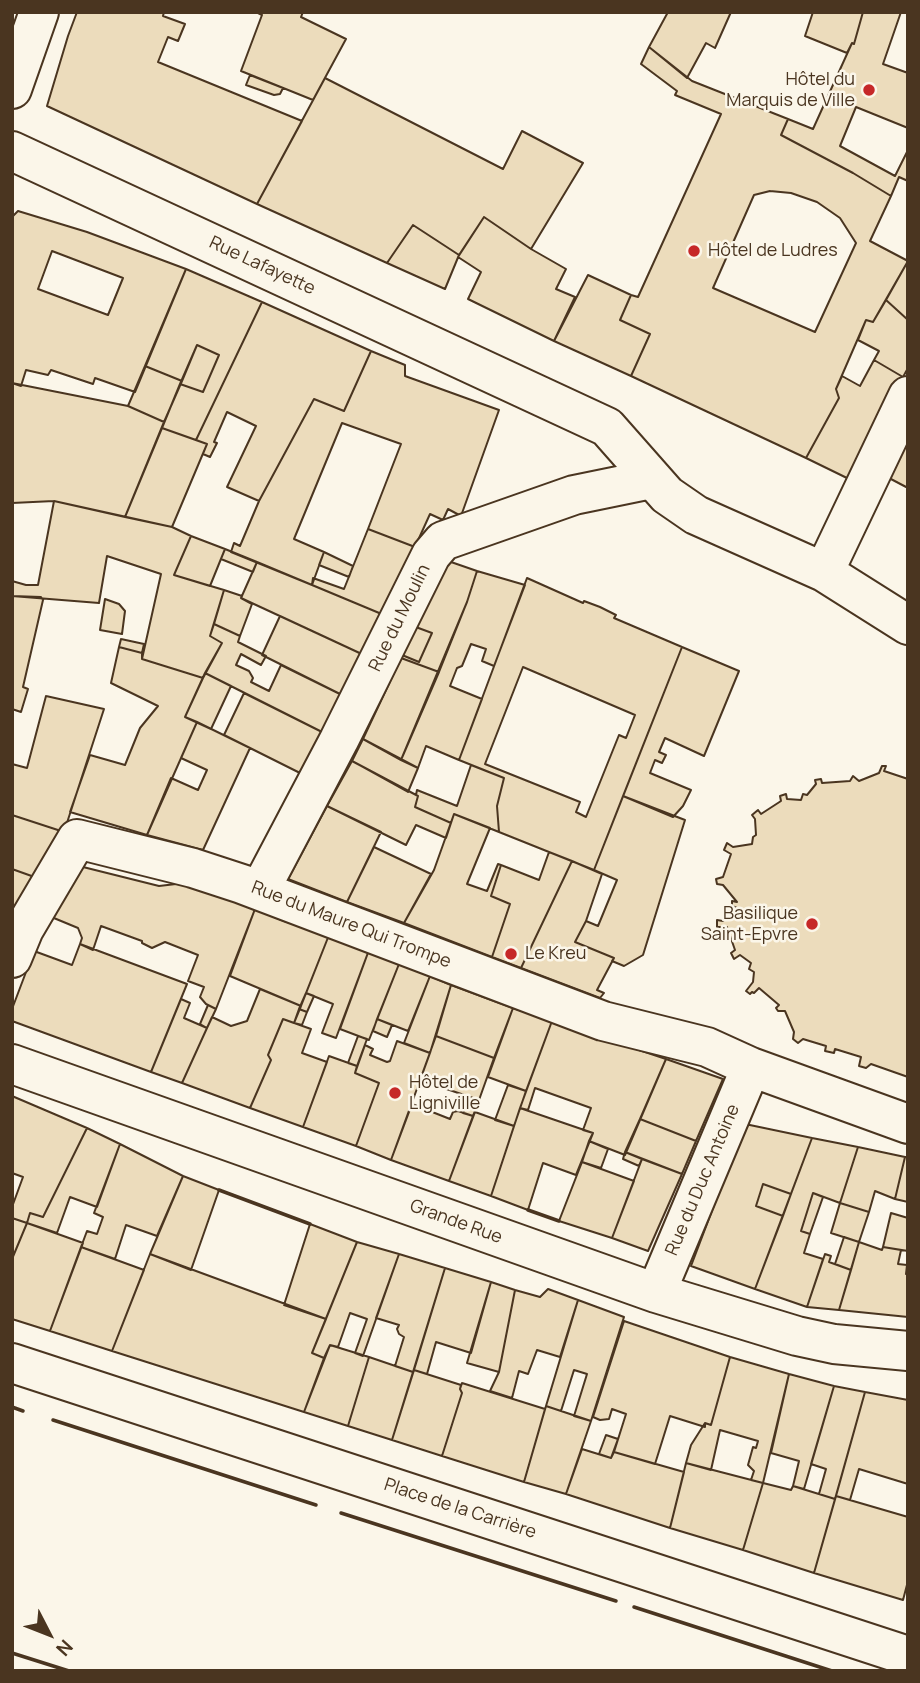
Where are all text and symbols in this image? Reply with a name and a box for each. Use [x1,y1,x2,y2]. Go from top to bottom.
place label: Hôtel du Marquis de Ville [726,69,855,112]
marker: Hôtel du Marquis de Ville [861,82,877,98]
street label: Rue Lafayette [206,232,318,300]
place label: Hôtel de Ludres [708,240,838,262]
marker: Hôtel de Ludres [686,243,702,259]
street label: Rue du Moulin [365,561,435,675]
street label: Rue du Maure Qui Trompe [248,877,454,973]
place label: Basilique Saint-Epvre [701,903,798,946]
marker: Basilique Saint-Epvre [804,916,820,932]
place label: Le Kreu [525,943,587,965]
marker: Le Kreu [503,946,519,962]
place label: Hôtel de Ligniville [409,1072,480,1114]
marker: Hôtel de Ligniville [387,1085,403,1101]
street label: Rue du Duc Antoine [661,1101,745,1259]
street label: Grande Rue [407,1195,505,1249]
street label: Place de la Carrière [381,1474,539,1544]
north arrow [14,1599,84,1669]
text: N [50,1634,79,1662]

